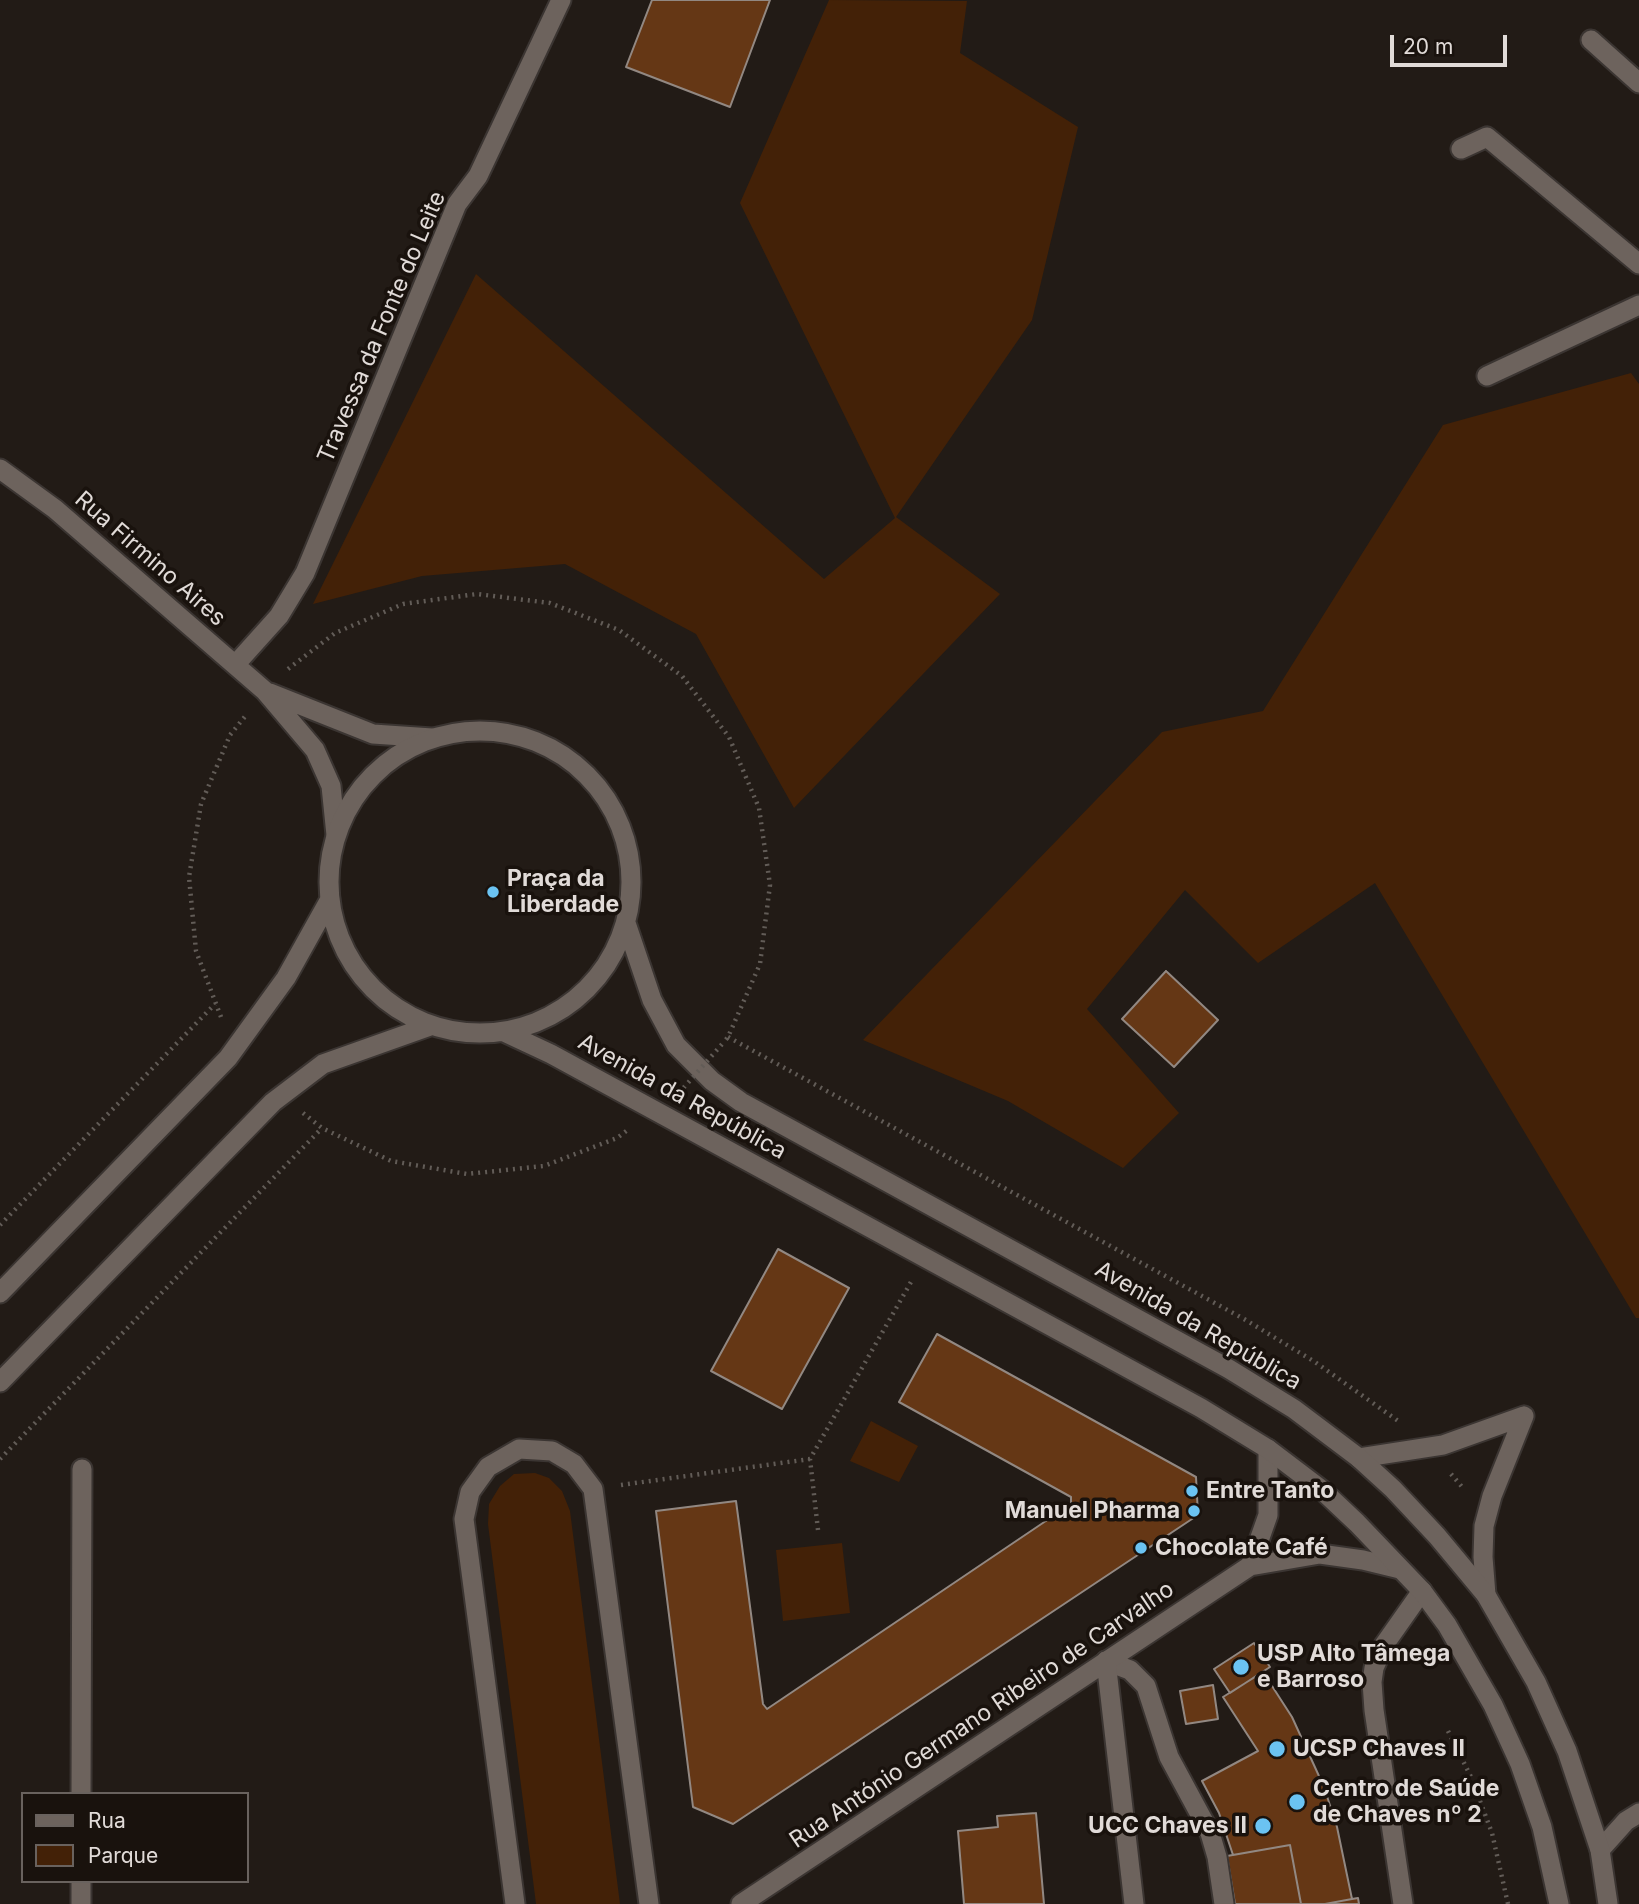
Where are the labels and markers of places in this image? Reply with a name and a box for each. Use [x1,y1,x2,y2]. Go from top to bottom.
place label: Praça da Liberdade [507,865,619,919]
marker: Praça da Liberdade [485,884,501,900]
place label: Entre Tanto [1206,1477,1334,1505]
marker: Entre Tanto [1184,1483,1200,1499]
place label: Manuel Pharma [1005,1497,1180,1525]
marker: Manuel Pharma [1186,1503,1202,1519]
place label: Chocolate Café [1155,1534,1328,1562]
marker: Chocolate Café [1133,1540,1149,1556]
place label: USP Alto Tâmega e Barroso [1257,1640,1450,1694]
marker: USP Alto Tâmega e Barroso [1231,1657,1251,1677]
place label: UCSP Chaves II [1293,1735,1465,1763]
marker: UCSP Chaves II [1267,1739,1287,1759]
place label: Centro de Saúde de Chaves nº 2 [1313,1775,1499,1829]
marker: Centro de Saúde de Chaves nº 2 [1287,1792,1307,1812]
place label: UCC Chaves II [1088,1812,1247,1840]
marker: UCC Chaves II [1253,1816,1273,1836]

